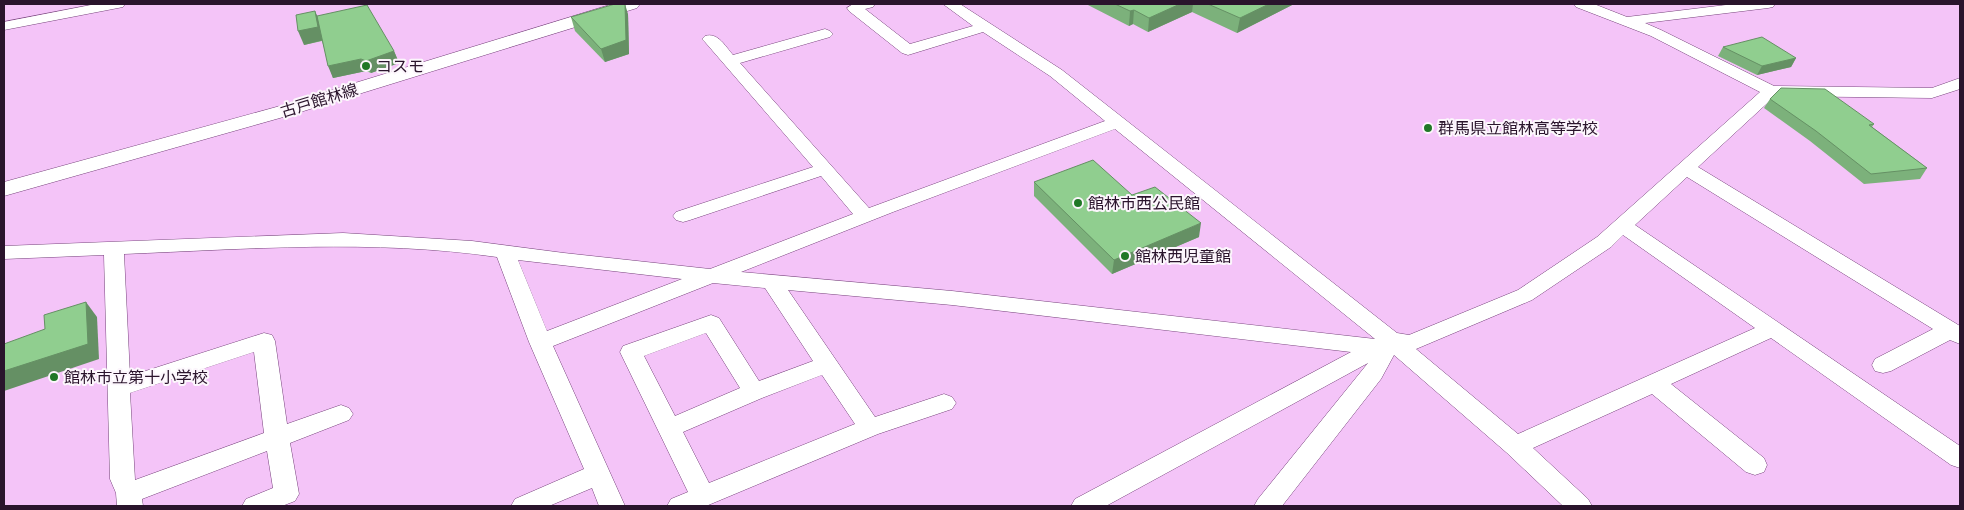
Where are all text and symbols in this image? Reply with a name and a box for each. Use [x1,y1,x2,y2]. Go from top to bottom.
place label: コスモ [376,56,424,76]
marker: コスモ [360,60,372,72]
street label: 古戸館林線 [278,79,360,121]
place label: 群馬県立館林高等学校 [1438,118,1598,138]
marker: 群馬県立館林高等学校 [1422,122,1434,134]
place label: 館林市西公民館 [1088,193,1200,213]
marker: 館林市西公民館 [1072,197,1084,209]
place label: 館林西児童館 [1135,246,1231,266]
marker: 館林西児童館 [1119,250,1131,262]
place label: 館林市立第十小学校 [64,367,208,387]
marker: 館林市立第十小学校 [48,371,60,383]

